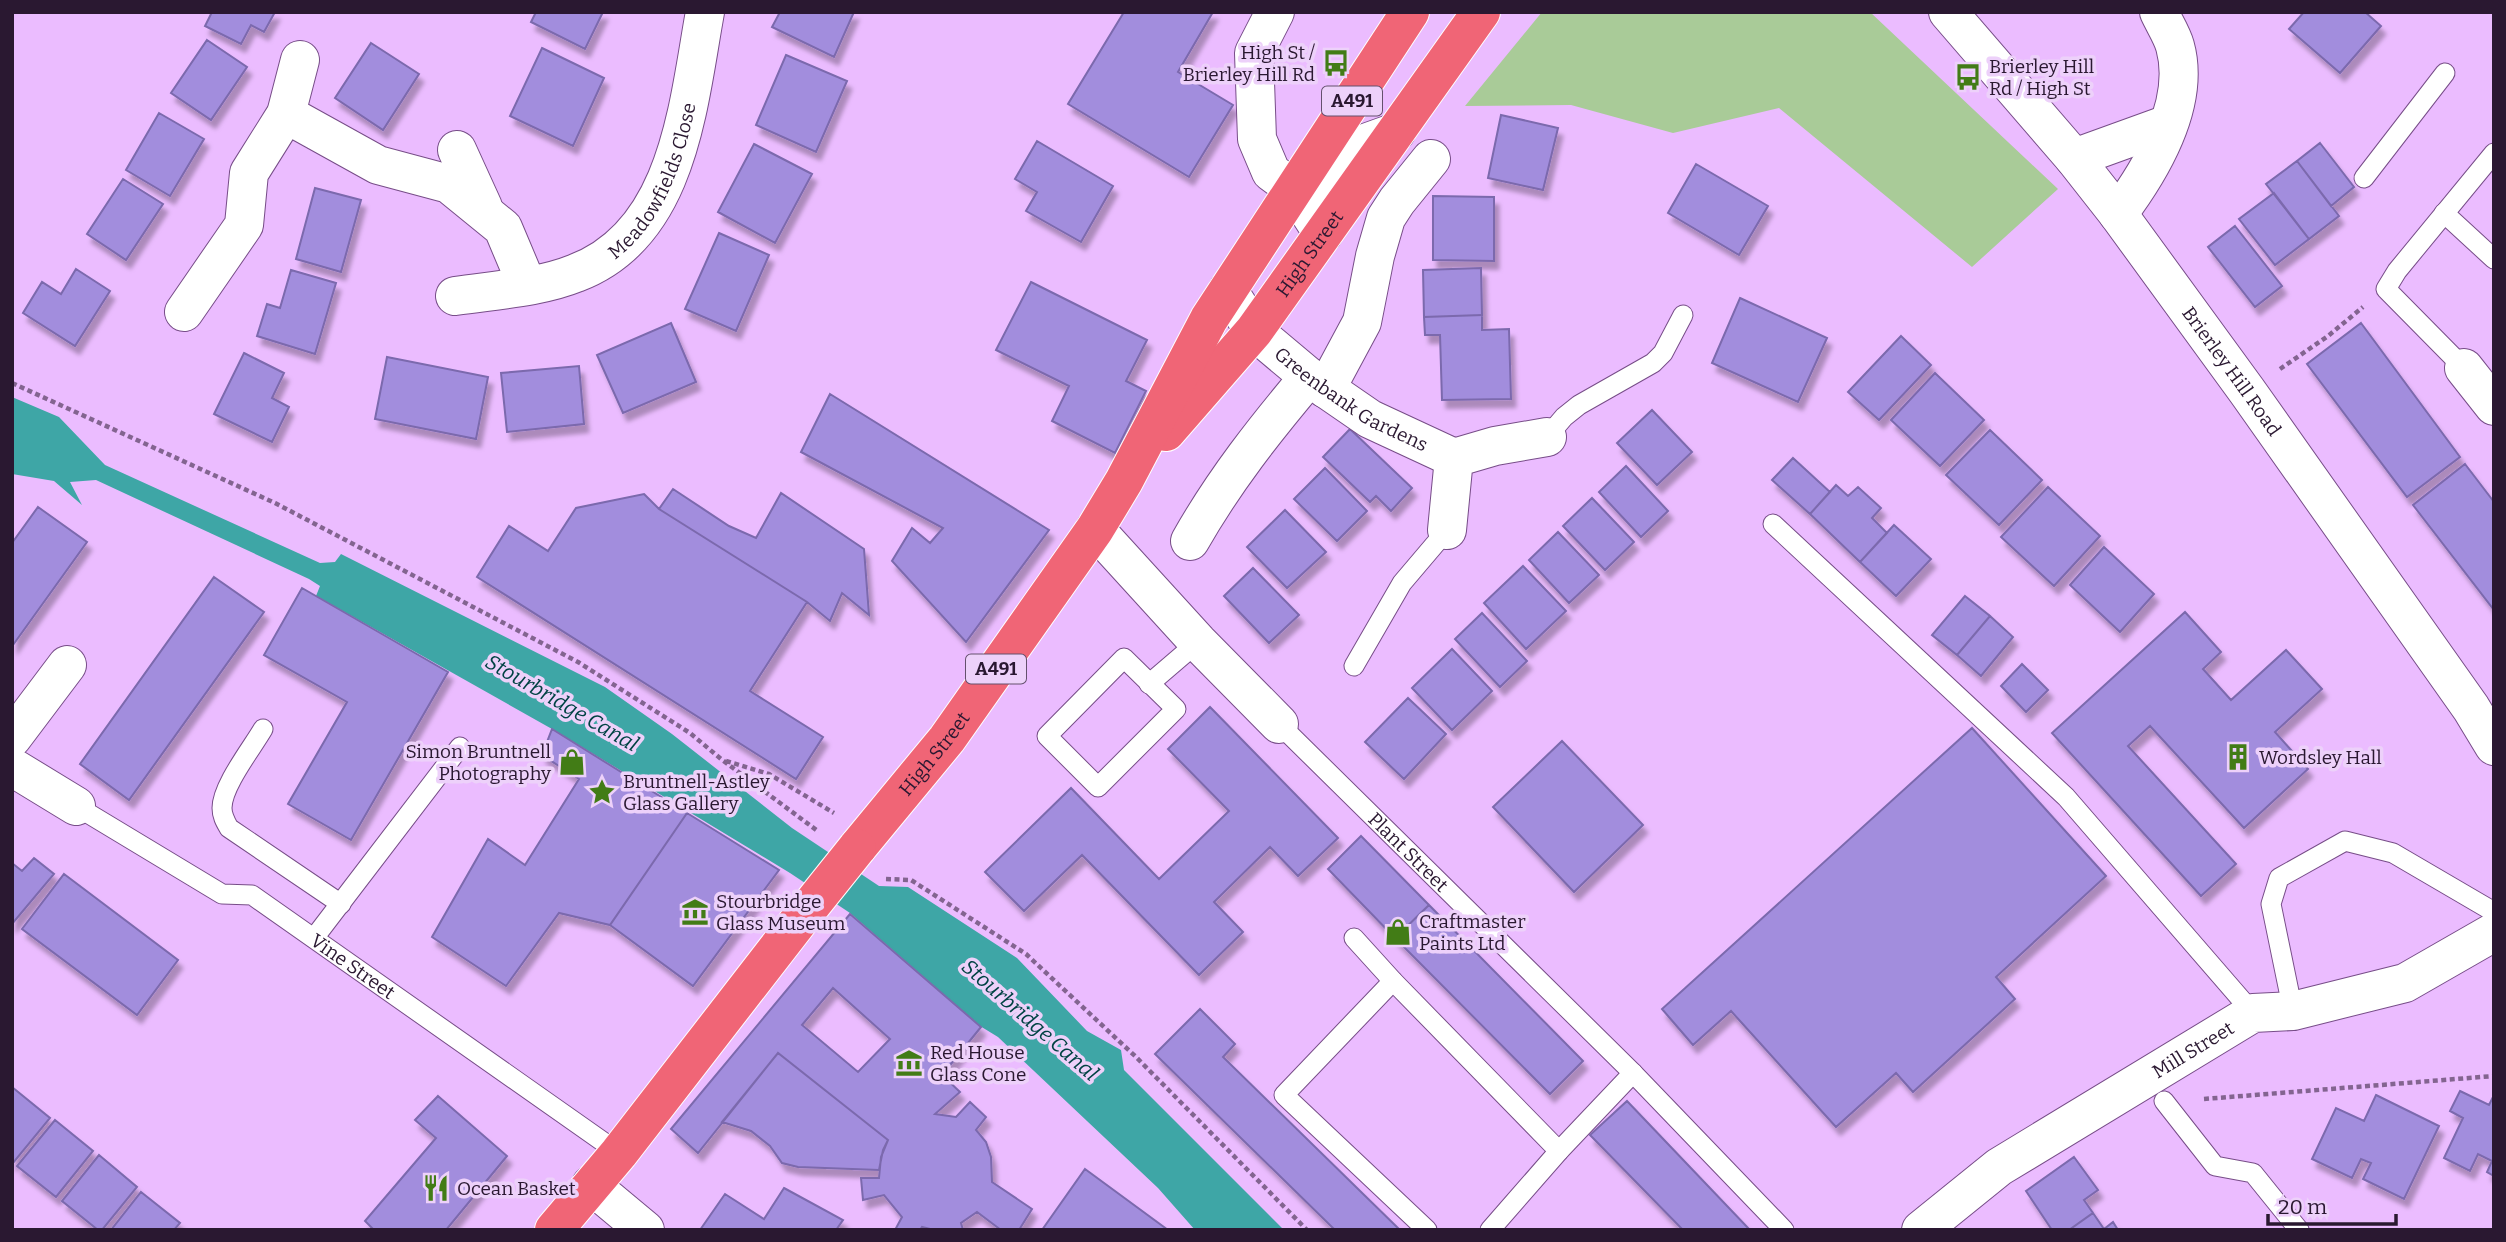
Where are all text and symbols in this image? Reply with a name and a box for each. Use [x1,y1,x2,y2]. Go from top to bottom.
place label: High St / Brierley Hill Rd [1183,41,1315,86]
bus stop icon: High St / Brierley Hill Rd [1321,48,1351,78]
place label: Brierley Hill Rd / High St [1989,55,2094,100]
bus stop icon: Brierley Hill Rd / High St [1953,62,1983,92]
road number: A491 [1322,86,1382,116]
street label: Meadowfields Close [604,101,701,264]
street label: High Street [1271,206,1348,301]
street label: Brierley Hill Road [2177,302,2286,440]
street label: Greenbank Gardens [1270,342,1431,456]
water label: Stourbridge Canal [481,649,643,758]
road number: A491 [966,654,1026,684]
street label: High Street [894,707,975,800]
place label: Simon Bruntnell Photography [405,740,552,785]
building icon: Wordsley Hall [2223,742,2253,772]
place label: Wordsley Hall [2259,746,2382,769]
shop icon: Simon Bruntnell Photography [557,747,587,777]
place label: Bruntnell-Astley Glass Gallery [623,770,771,815]
place icon: Bruntnell-Astley Glass Gallery [587,777,617,807]
street label: Plant Street [1363,808,1453,897]
place label: Stourbridge Glass Museum [716,890,845,935]
museum icon: Stourbridge Glass Museum [680,897,710,927]
place label: Craftmaster Paints Ltd [1419,910,1526,955]
shop icon: Craftmaster Paints Ltd [1383,917,1413,947]
street label: Vine Street [306,929,400,1004]
water label: Stourbridge Canal [956,954,1104,1087]
street label: Mill Street [2148,1016,2238,1083]
place label: Red House Glass Cone [930,1041,1026,1086]
museum icon: Red House Glass Cone [894,1048,924,1078]
restaurant icon: Ocean Basket [421,1173,451,1203]
place label: Ocean Basket [457,1177,576,1200]
scale bar [2268,1182,2396,1226]
text: 20 m [2278,1194,2327,1220]

